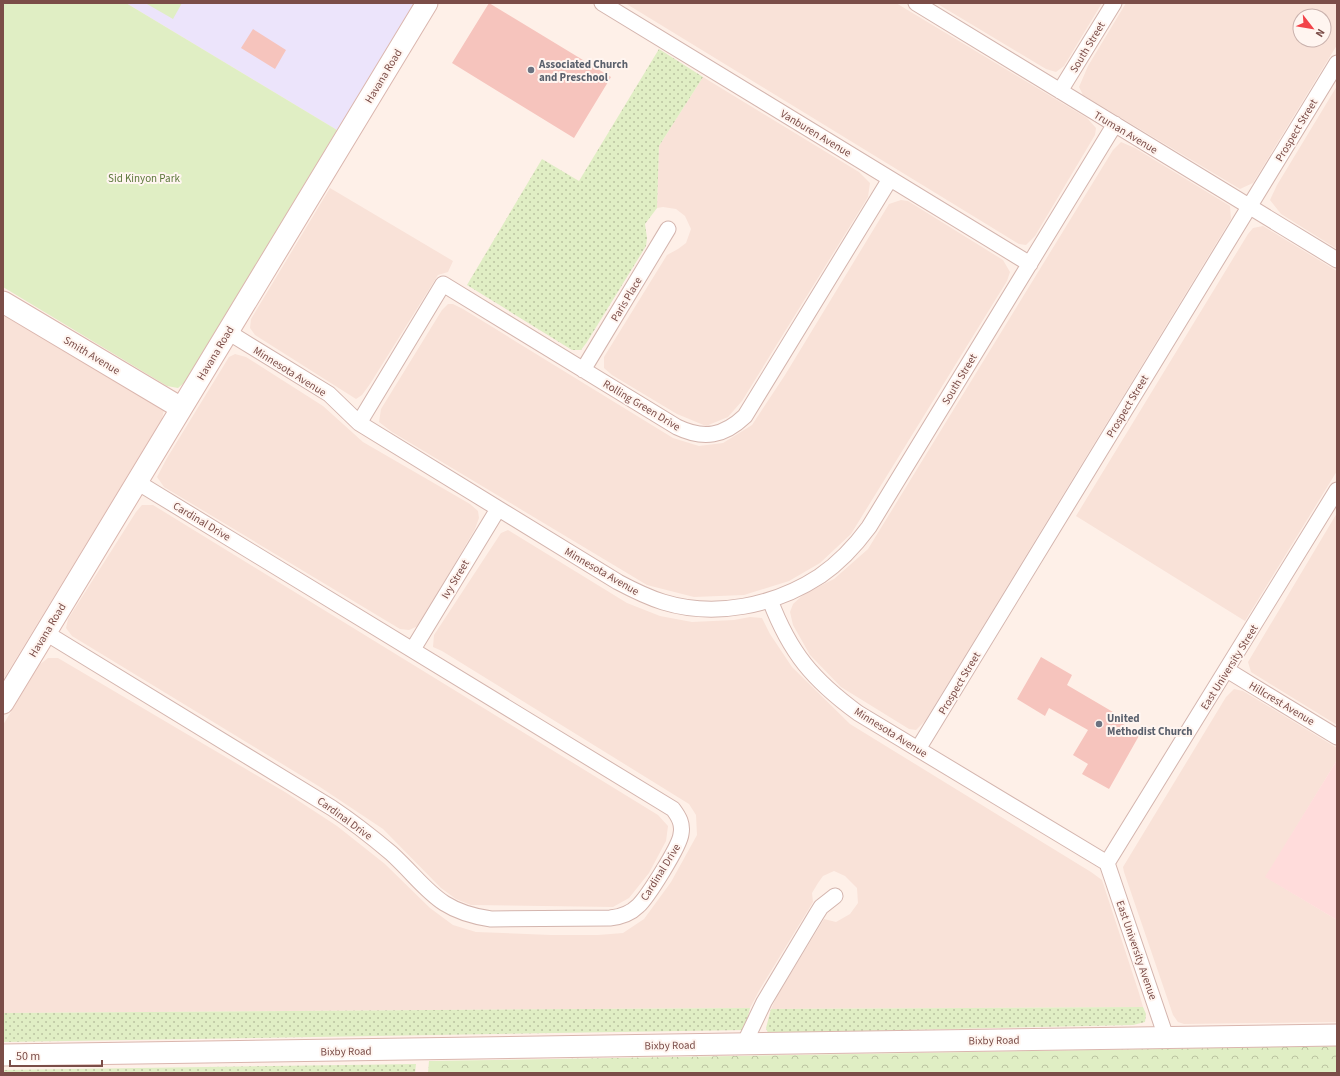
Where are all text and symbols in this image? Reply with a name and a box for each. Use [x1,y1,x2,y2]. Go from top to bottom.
north arrow [1292,8,1332,48]
street label: South Street [1066,19,1109,76]
text: N [1312,26,1328,40]
street label: Havana Road [361,46,405,106]
place label: Associated Church and Preschool [538,57,628,85]
marker: Associated Church and Preschool [526,65,536,75]
street label: Prospect Street [1272,96,1321,164]
street label: Vanburen Avenue [777,106,854,161]
street label: Truman Avenue [1091,107,1161,158]
park label: Sid Kinyon Park [108,171,180,186]
street label: Paris Place [607,274,646,324]
street label: Havana Road [193,323,237,383]
street label: Smith Avenue [61,333,123,378]
street label: Minnesota Avenue [250,343,330,400]
street label: South Street [938,351,981,408]
street label: Prospect Street [1103,372,1152,440]
street label: Rolling Green Drive [600,376,684,435]
street label: Cardinal Drive [170,498,234,545]
street label: Minnesota Avenue [562,544,642,599]
street label: Ivy Street [438,557,473,602]
street label: Havana Road [25,600,69,660]
street label: East University Street [1197,622,1262,713]
street label: Prospect Street [935,649,984,717]
street label: Hillcrest Avenue [1246,678,1318,729]
street label: Minnesota Avenue [851,704,931,761]
place label: United Methodist Church [1107,711,1193,739]
marker: United Methodist Church [1094,719,1104,729]
street label: Cardinal Drive [314,793,376,844]
street label: Cardinal Drive [637,840,684,904]
street label: East University Avenue [1112,899,1161,1002]
street label: Bixby Road [968,1033,1020,1048]
street label: Bixby Road [644,1038,696,1053]
scale bar [10,1042,102,1068]
street label: Bixby Road [320,1044,372,1059]
text: 50 m [16,1048,40,1065]

